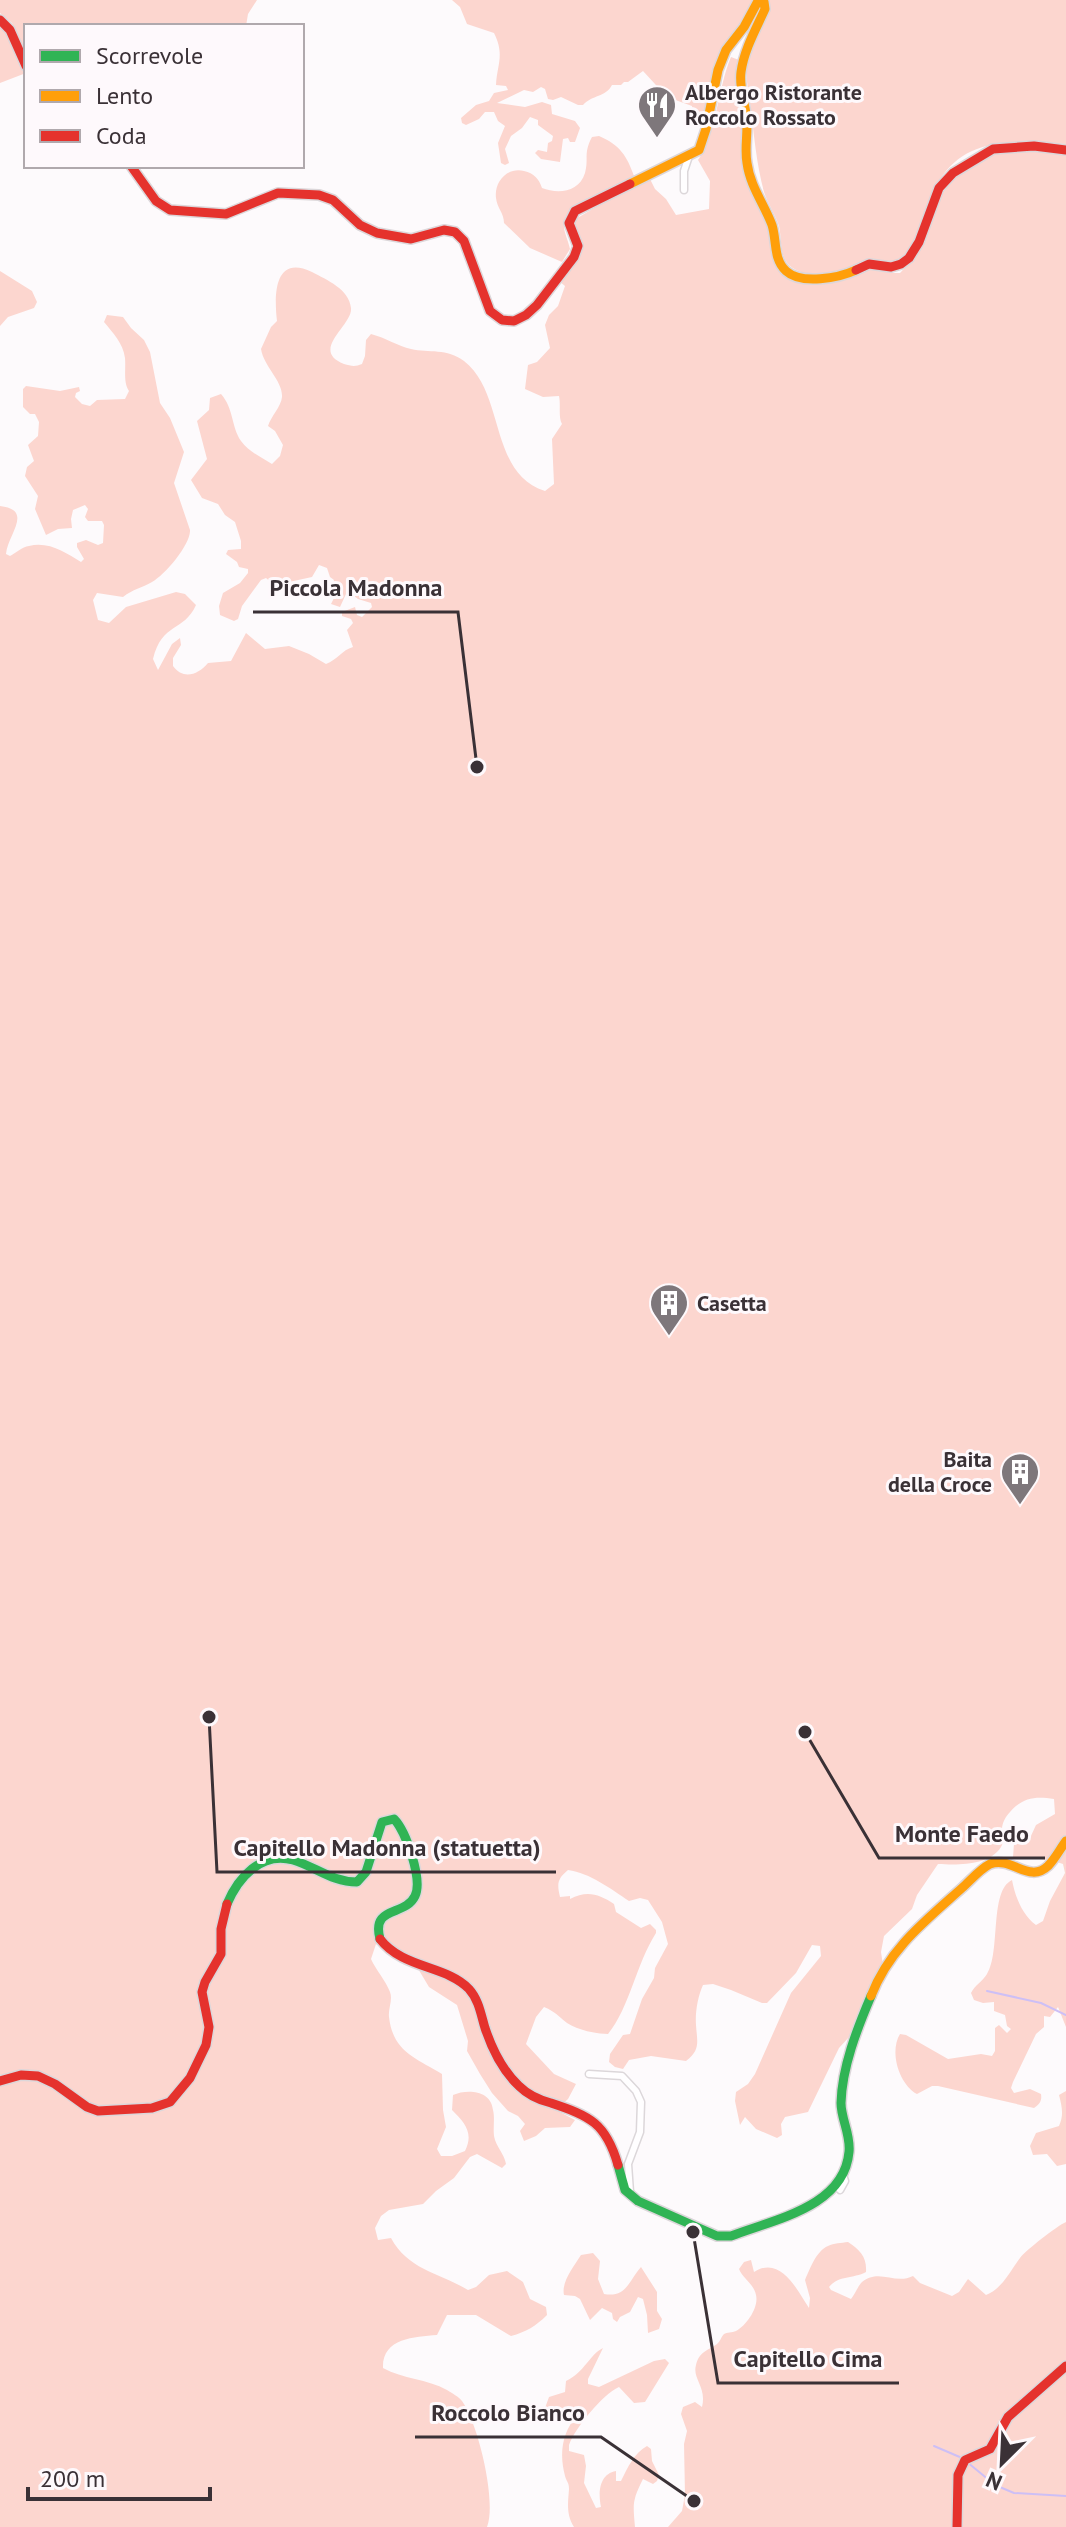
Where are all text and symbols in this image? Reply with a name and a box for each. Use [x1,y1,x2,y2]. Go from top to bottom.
legend [24,24,304,168]
text: Scorrevole [96,40,203,71]
place label: Albergo Ristorante Roccolo Rossato [685,78,862,131]
text: Lento [96,80,153,111]
restaurant icon: Albergo Ristorante Roccolo Rossato [636,84,678,139]
text: Coda [96,120,147,151]
callout: Piccola Madonna [253,564,458,612]
text: Piccola Madonna [269,572,443,603]
building icon: Casetta [648,1282,690,1337]
place label: Casetta [697,1289,767,1317]
place label: Baita della Croce [888,1445,992,1498]
building icon: Baita della Croce [999,1451,1041,1506]
callout: Monte Faedo [879,1810,1045,1858]
text: Monte Faedo [895,1818,1029,1849]
callout: Capitello Madonna (statuetta) [217,1824,556,1872]
text: Capitello Madonna (statuetta) [233,1832,541,1863]
callout: Capitello Cima [718,2335,899,2383]
text: Capitello Cima [734,2343,882,2374]
callout: Roccolo Bianco [415,2389,601,2437]
text: Roccolo Bianco [431,2397,585,2428]
north arrow [962,2423,1042,2503]
scale bar [28,2451,210,2501]
text: 200 m [40,2463,105,2494]
text: N [982,2466,1006,2497]

